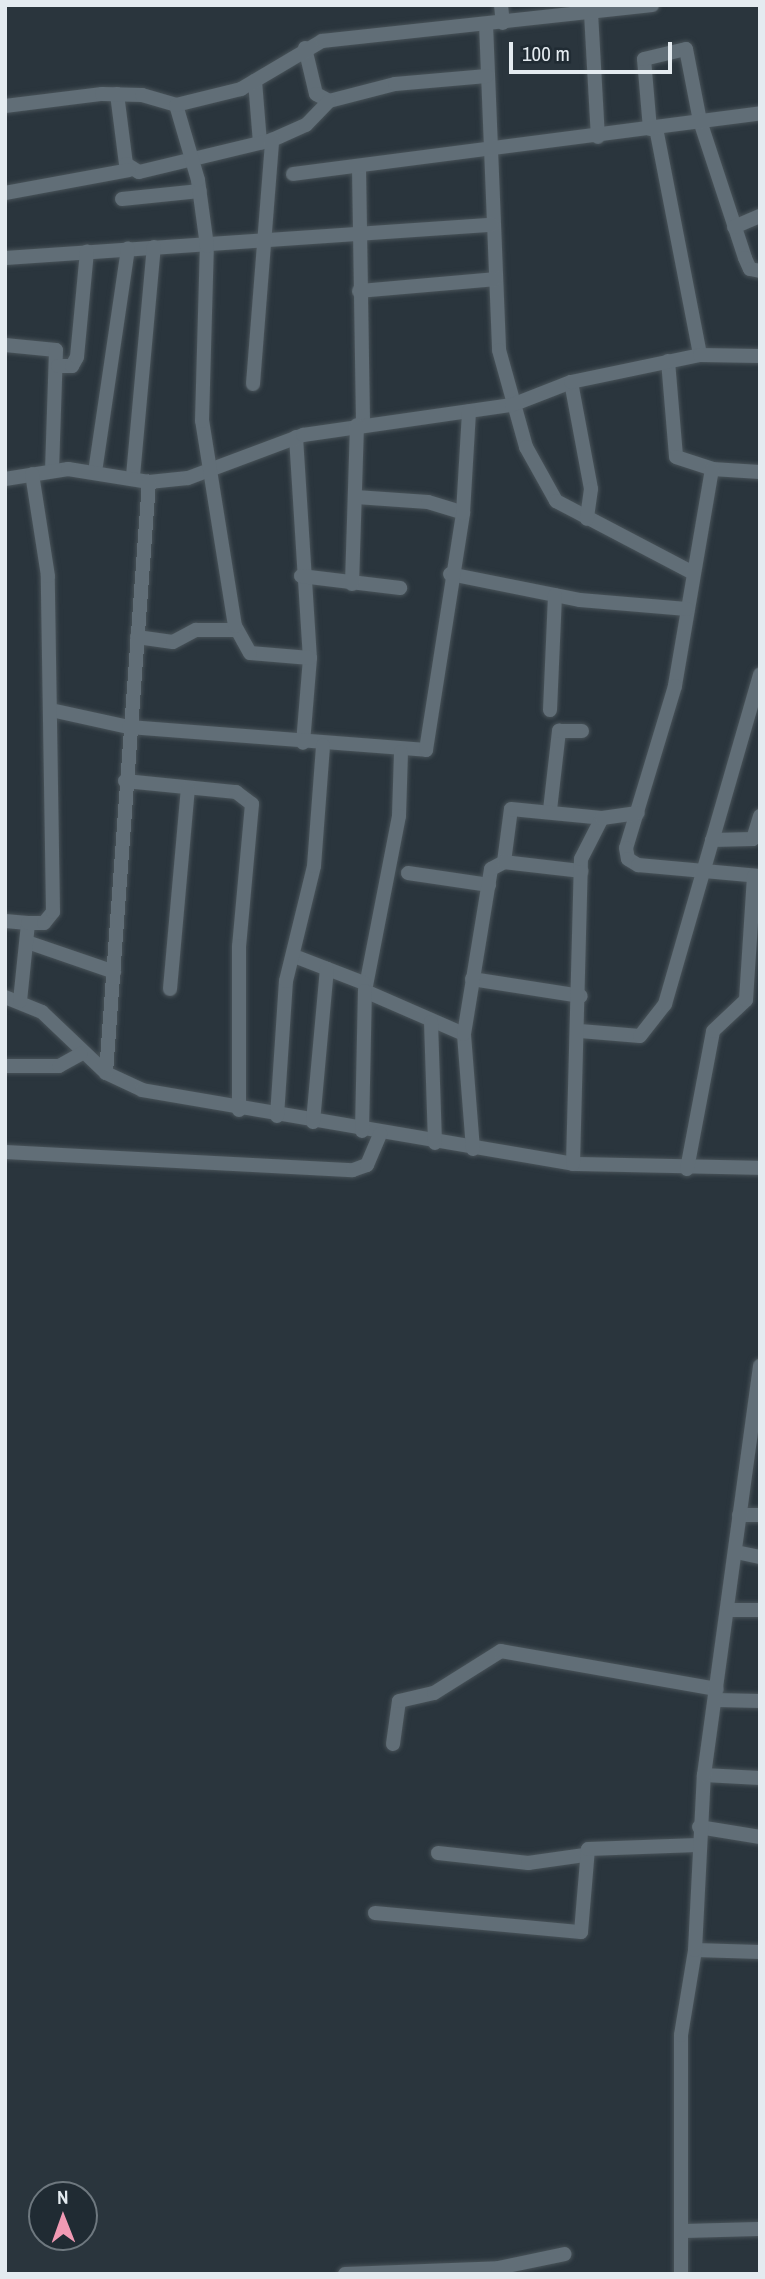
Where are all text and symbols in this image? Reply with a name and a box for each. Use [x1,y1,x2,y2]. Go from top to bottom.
scale bar [513,28,676,72]
text: 100 m [522,39,570,68]
north arrow [28,2181,98,2251]
text: N [57,2184,69,2210]

